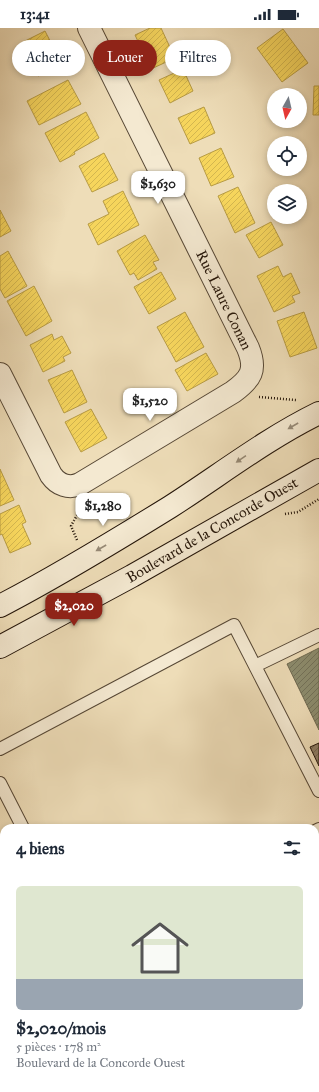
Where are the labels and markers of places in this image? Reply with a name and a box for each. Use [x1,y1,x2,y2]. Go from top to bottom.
pin: $1,630 [125,171,191,205]
pin: $1,520 [117,388,183,422]
pin: $1,280 [70,493,136,527]
pin: $2,020 [41,593,107,627]

